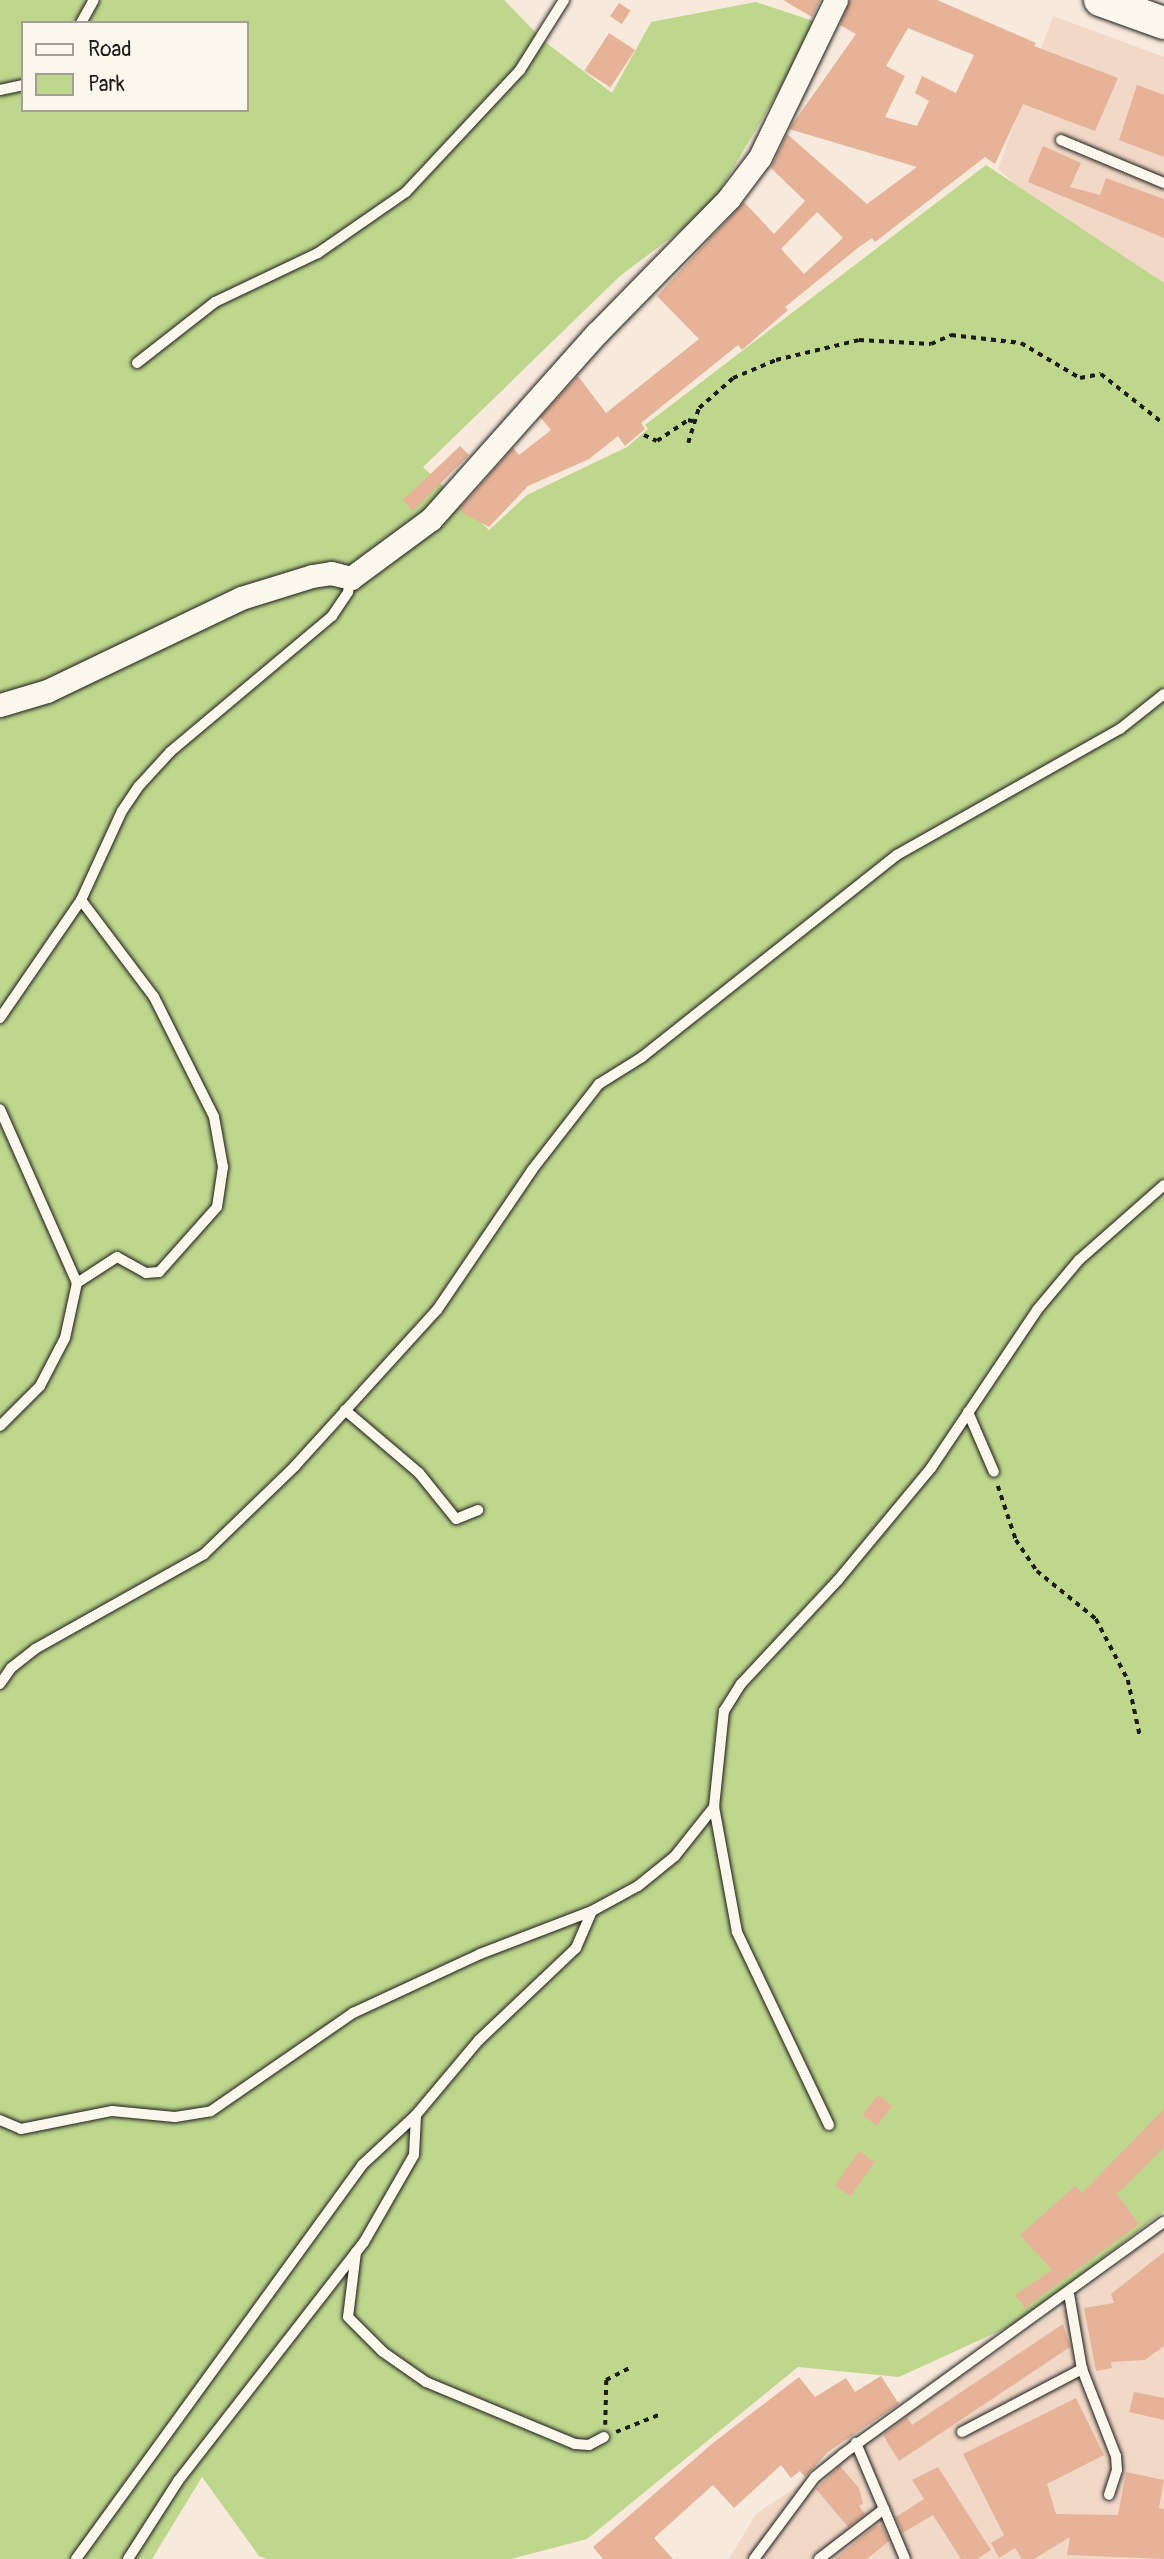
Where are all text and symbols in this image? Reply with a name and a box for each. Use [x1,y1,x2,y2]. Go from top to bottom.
legend [21,21,248,112]
text: Road [88,36,132,63]
text: Park [88,71,125,98]

